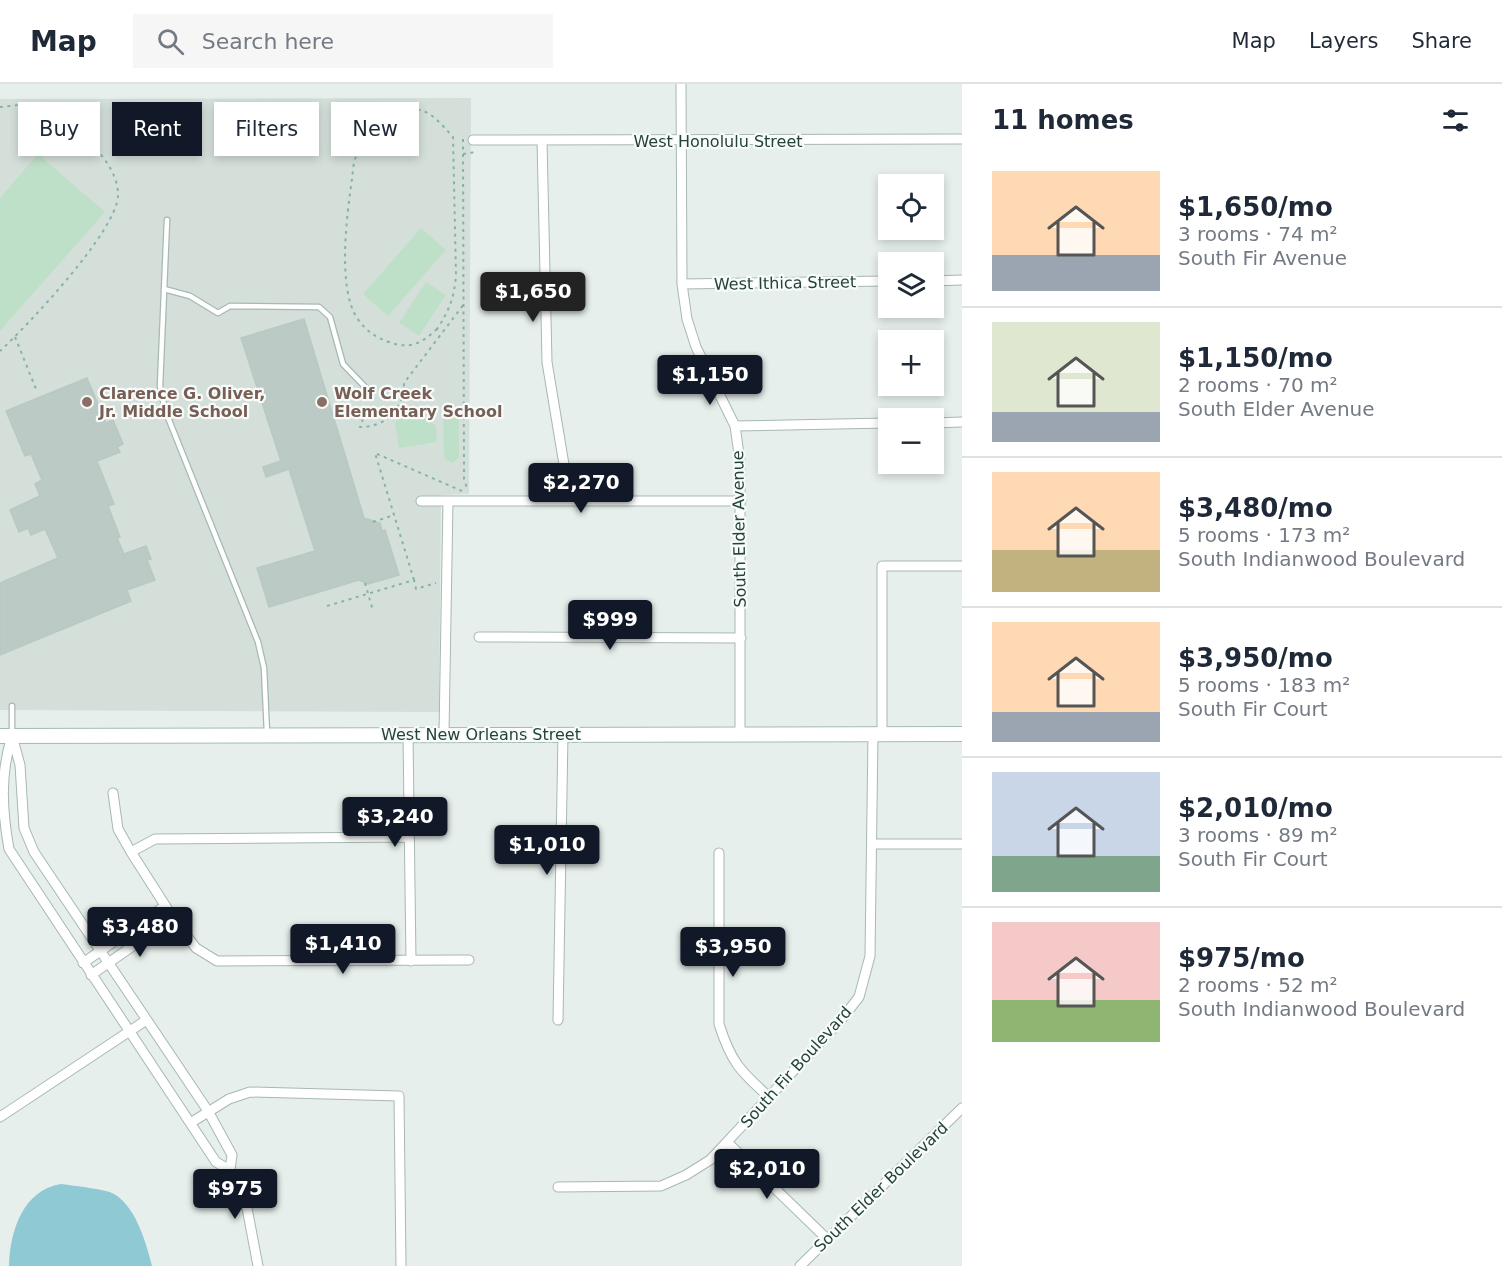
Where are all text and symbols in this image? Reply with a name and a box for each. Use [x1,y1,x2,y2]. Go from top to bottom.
search box [133,14,553,68]
text: Map [30,25,97,58]
icon: search [154,25,187,58]
text: Search here [202,29,334,54]
text: Map [1232,29,1276,53]
text: Layers [1309,29,1378,53]
text: Share [1411,29,1472,53]
chip: Buy [18,102,100,156]
chip: Rent [112,102,202,156]
chip: Filters [214,102,319,156]
chip: New [331,102,419,156]
icon: filters [1439,104,1472,137]
text: 11 homes [992,105,1134,135]
street label: West Honolulu Street [633,132,803,151]
map controls [878,174,944,474]
button: locate [878,174,944,240]
text: $1,650/mo [1178,192,1333,222]
icon: home [1040,195,1112,267]
text: 3 rooms · 74 m² [1178,222,1338,246]
text: South Fir Avenue [1178,246,1347,270]
button: layers [878,252,944,318]
pin: $1,650 [484,272,582,323]
street label: West Ithica Street [714,272,856,294]
text: $1,650 [494,279,572,303]
button: + [878,330,944,396]
text: $1,150/mo [1178,343,1333,373]
icon: home [1040,346,1112,418]
pin: $1,150 [661,355,759,406]
text: $1,150 [671,362,749,386]
text: 2 rooms · 70 m² [1178,373,1338,397]
place label: Clarence G. Oliver, Jr. Middle School [98,384,265,421]
place label: Wolf Creek Elementary School [334,384,502,421]
marker: Clarence G. Oliver, Jr. Middle School [80,395,94,409]
marker: Wolf Creek Elementary School [315,395,329,409]
text: South Elder Avenue [1178,397,1375,421]
button: − [878,408,944,474]
street label: South Elder Avenue [728,450,750,608]
pin: $2,270 [532,463,630,514]
text: $2,270 [542,470,620,494]
text: $3,480/mo [1178,493,1333,523]
icon: home [1040,496,1112,568]
text: 5 rooms · 173 m² [1178,523,1350,547]
text: South Indianwood Boulevard [1178,547,1465,571]
pin: $999 [574,600,646,651]
text: $999 [582,607,638,631]
text: $3,950/mo [1178,643,1333,673]
icon: home [1040,646,1112,718]
text: 5 rooms · 183 m² [1178,673,1350,697]
text: South Fir Court [1178,697,1328,721]
street label: West New Orleans Street [381,725,581,744]
text: $2,010/mo [1178,793,1333,823]
icon: home [1040,796,1112,868]
pin: $3,240 [346,797,444,848]
text: $3,240 [356,804,434,828]
text: 3 rooms · 89 m² [1178,823,1338,847]
pin: $1,010 [498,825,596,876]
text: $1,010 [508,832,586,856]
text: South Fir Court [1178,847,1328,871]
pin: $3,480 [91,907,189,958]
text: $3,480 [101,914,179,938]
pin: $1,410 [294,924,392,975]
pin: $3,950 [684,927,782,978]
text: $1,410 [304,931,382,955]
text: $3,950 [694,934,772,958]
text: $975/mo [1178,943,1305,973]
icon: home [1040,946,1112,1018]
text: 2 rooms · 52 m² [1178,973,1338,997]
text: South Indianwood Boulevard [1178,997,1465,1021]
street label: South Fir Boulevard [737,1002,855,1132]
street label: South Elder Boulevard [810,1118,952,1256]
pin: $2,010 [718,1149,816,1200]
text: $2,010 [728,1156,806,1180]
pin: $975 [199,1169,271,1220]
text: $975 [207,1176,263,1200]

